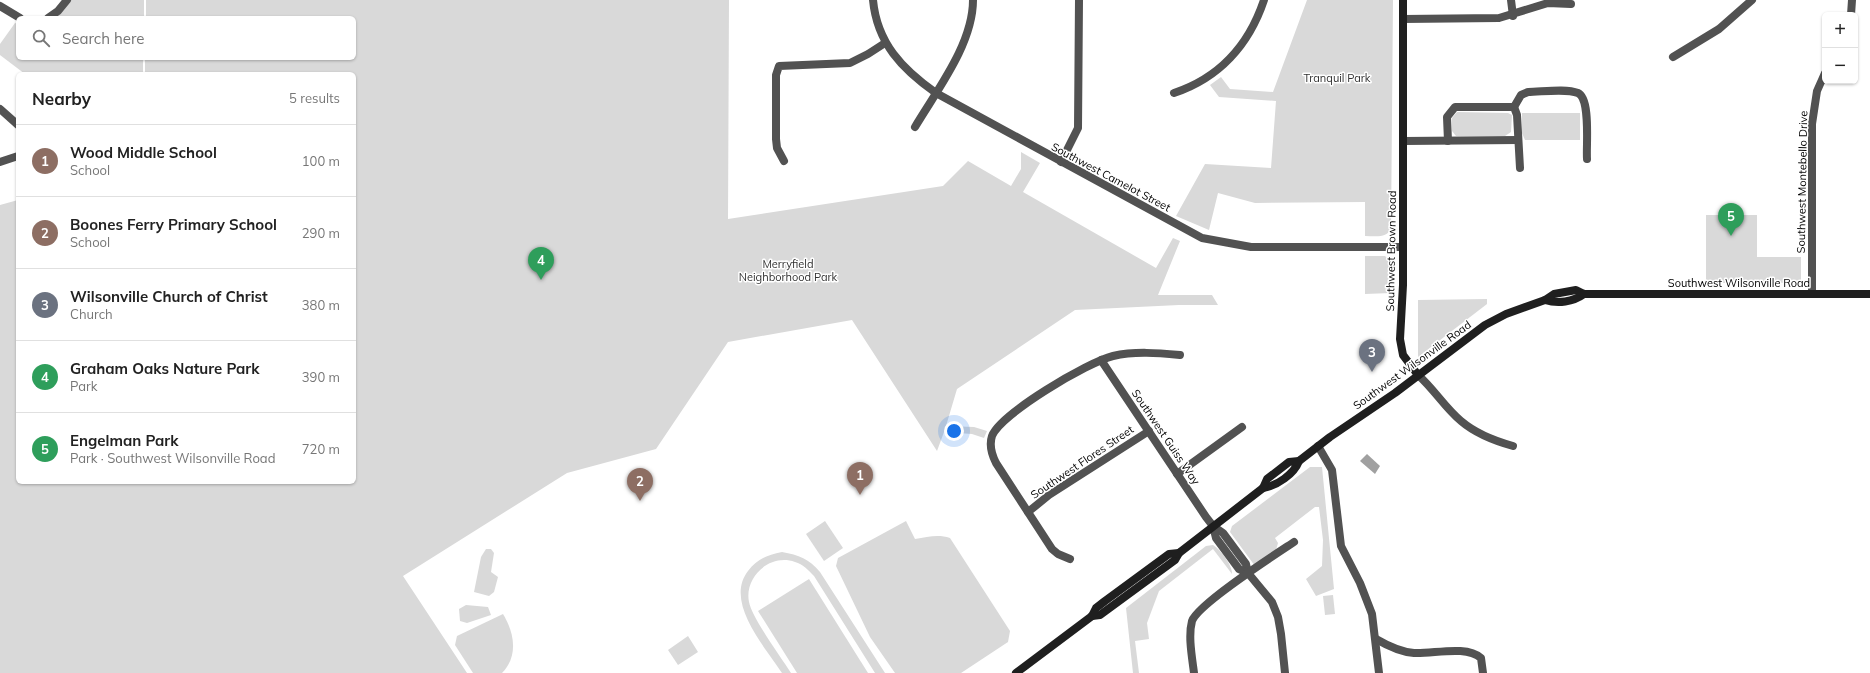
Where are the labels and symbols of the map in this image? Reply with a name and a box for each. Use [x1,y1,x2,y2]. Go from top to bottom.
park label: Tranquil Park [1304,71,1371,85]
street label: Southwest Montebello Drive [1794,110,1810,254]
street label: Southwest Camelot Street [1049,140,1173,214]
street label: Southwest Brown Road [1383,191,1399,311]
pin: 5 [1718,203,1744,236]
pin: 4 [528,247,554,280]
park label: Merryfield Neighborhood Park [739,257,838,284]
street label: Southwest Wilsonville Road [1668,276,1810,290]
street label: Southwest Wilsonville Road [1350,317,1474,413]
pin: 3 [1359,339,1385,372]
street label: Southwest Guiss Way [1129,387,1203,488]
your location [944,421,964,441]
street label: Southwest Flores Street [1028,422,1136,502]
pin: 1 [847,462,873,495]
pin: 2 [627,468,653,501]

